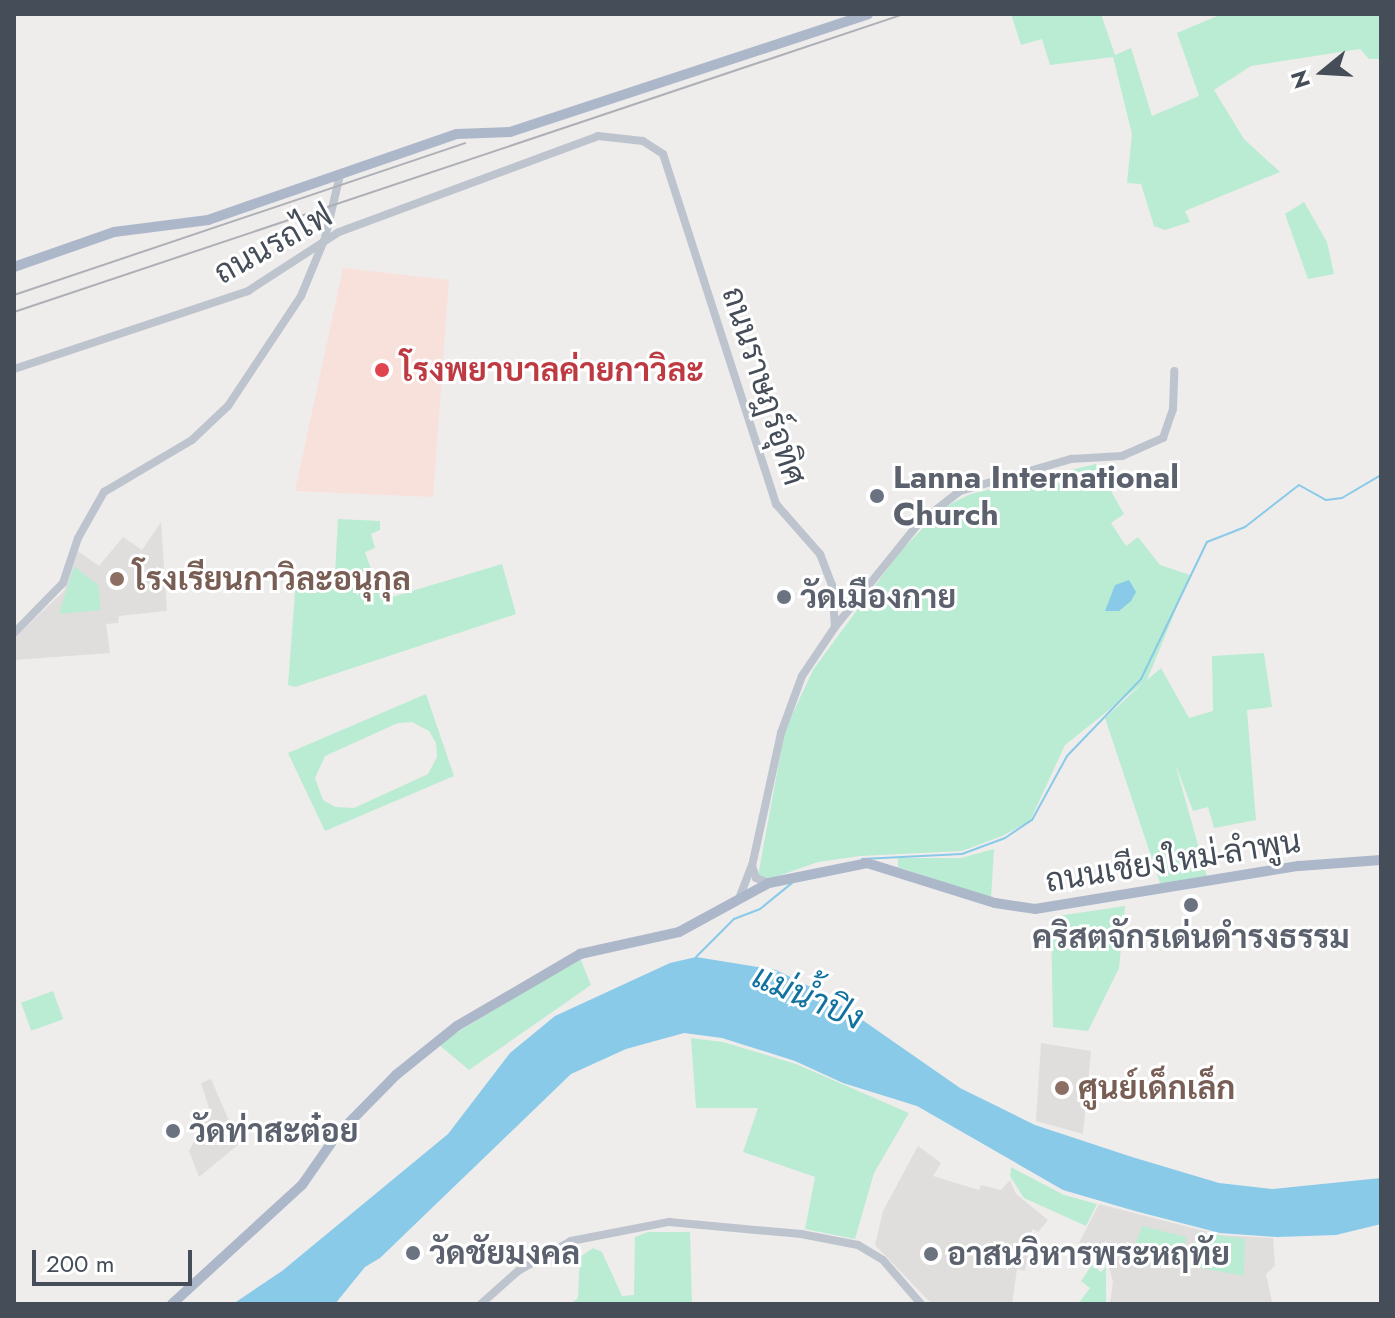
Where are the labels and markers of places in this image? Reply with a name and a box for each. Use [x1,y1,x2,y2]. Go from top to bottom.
place label: โรงพยาบาลค่ายกาวิละ [400,351,704,389]
marker: โรงพยาบาลค่ายกาวิละ [371,359,393,381]
place label: Lanna International Church [893,459,1179,534]
marker: Lanna International Church [868,487,886,505]
place label: โรงเรียนกาวิละอนุกุล [133,560,411,598]
marker: โรงเรียนกาวิละอนุกุล [108,570,126,588]
place label: วัดเมืองกาย [800,578,956,616]
marker: วัดเมืองกาย [775,588,793,606]
marker: คริสตจักรเด่นดำรงธรรม [1182,896,1200,914]
place label: คริสตจักรเด่นดำรงธรรม [1032,918,1350,956]
place label: ศูนย์เด็กเล็ก [1078,1069,1235,1107]
marker: ศูนย์เด็กเล็ก [1053,1079,1071,1097]
place label: วัดท่าสะต๋อย [189,1112,359,1150]
marker: วัดท่าสะต๋อย [164,1122,182,1140]
place label: วัดชัยมงคล [429,1234,580,1272]
place label: อาสนวิหารพระหฤทัย [947,1235,1230,1273]
marker: วัดชัยมงคล [404,1244,422,1262]
marker: อาสนวิหารพระหฤทัย [922,1245,940,1263]

